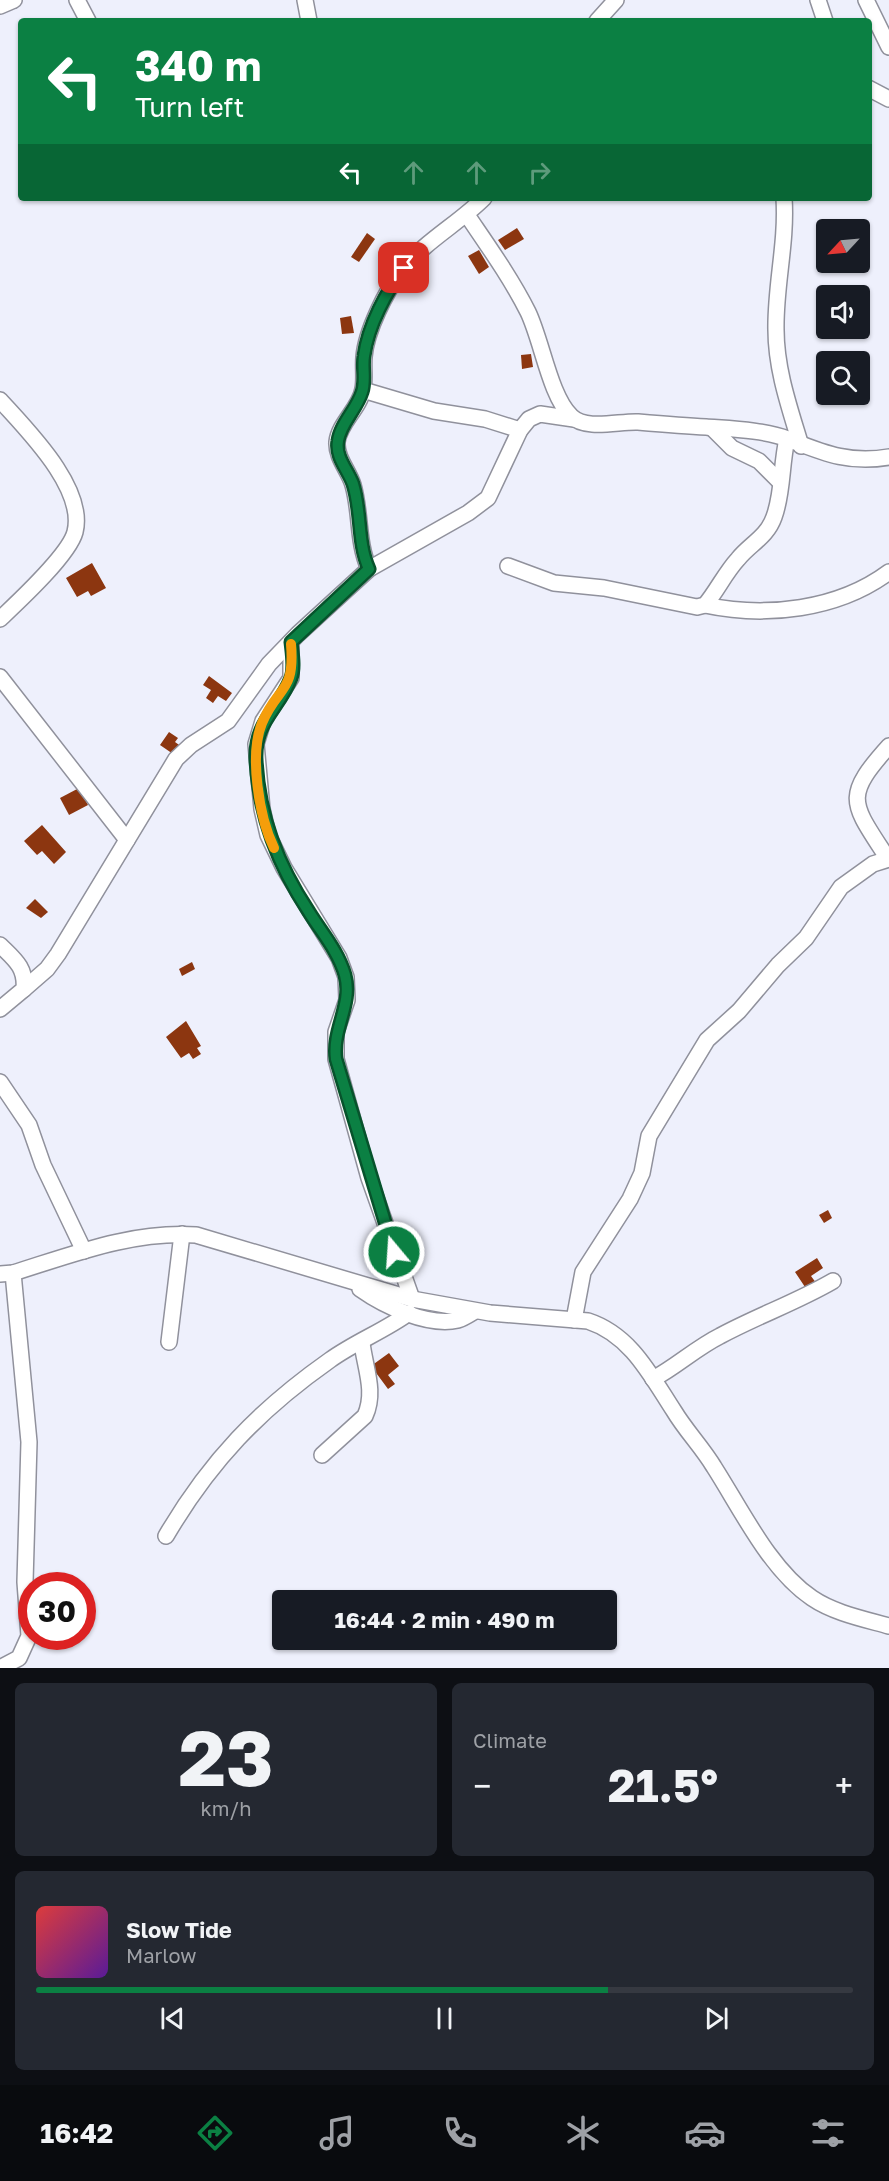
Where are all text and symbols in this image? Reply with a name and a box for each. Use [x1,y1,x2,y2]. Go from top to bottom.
text: 340 m [135,40,261,90]
icon: left [36,42,114,120]
text: Turn left [135,91,244,123]
icon: left [334,156,367,189]
icon: ahead [397,156,430,189]
icon: ahead [460,156,493,189]
icon: right [523,156,556,189]
north arrow [816,219,870,273]
map controls [816,219,870,405]
pin [378,242,429,293]
icon: arrive [387,251,420,284]
button: sound [816,285,870,339]
button: search [816,351,870,405]
position arrow [362,1220,426,1284]
speed limit sign: 30 [18,1572,96,1650]
text: 16:44 · 2 min · 490 m [334,1606,555,1633]
text: 23 [178,1710,274,1803]
text: Climate [473,1728,547,1752]
text: 21.5° [608,1758,718,1812]
text: − [473,1766,491,1805]
text: + [835,1766,853,1805]
text: km/h [201,1796,251,1820]
text: Slow Tide [126,1916,232,1943]
text: Marlow [126,1943,197,1967]
icon: previous [156,2002,189,2035]
icon: pause [428,2002,461,2035]
icon: next [700,2002,733,2035]
icon: directions [194,2112,236,2154]
icon: music [316,2112,358,2154]
icon: phone [439,2112,481,2154]
icon: climate [562,2112,604,2154]
icon: car [684,2112,726,2154]
icon: filters [807,2112,849,2154]
text: 16:42 [40,2117,113,2149]

